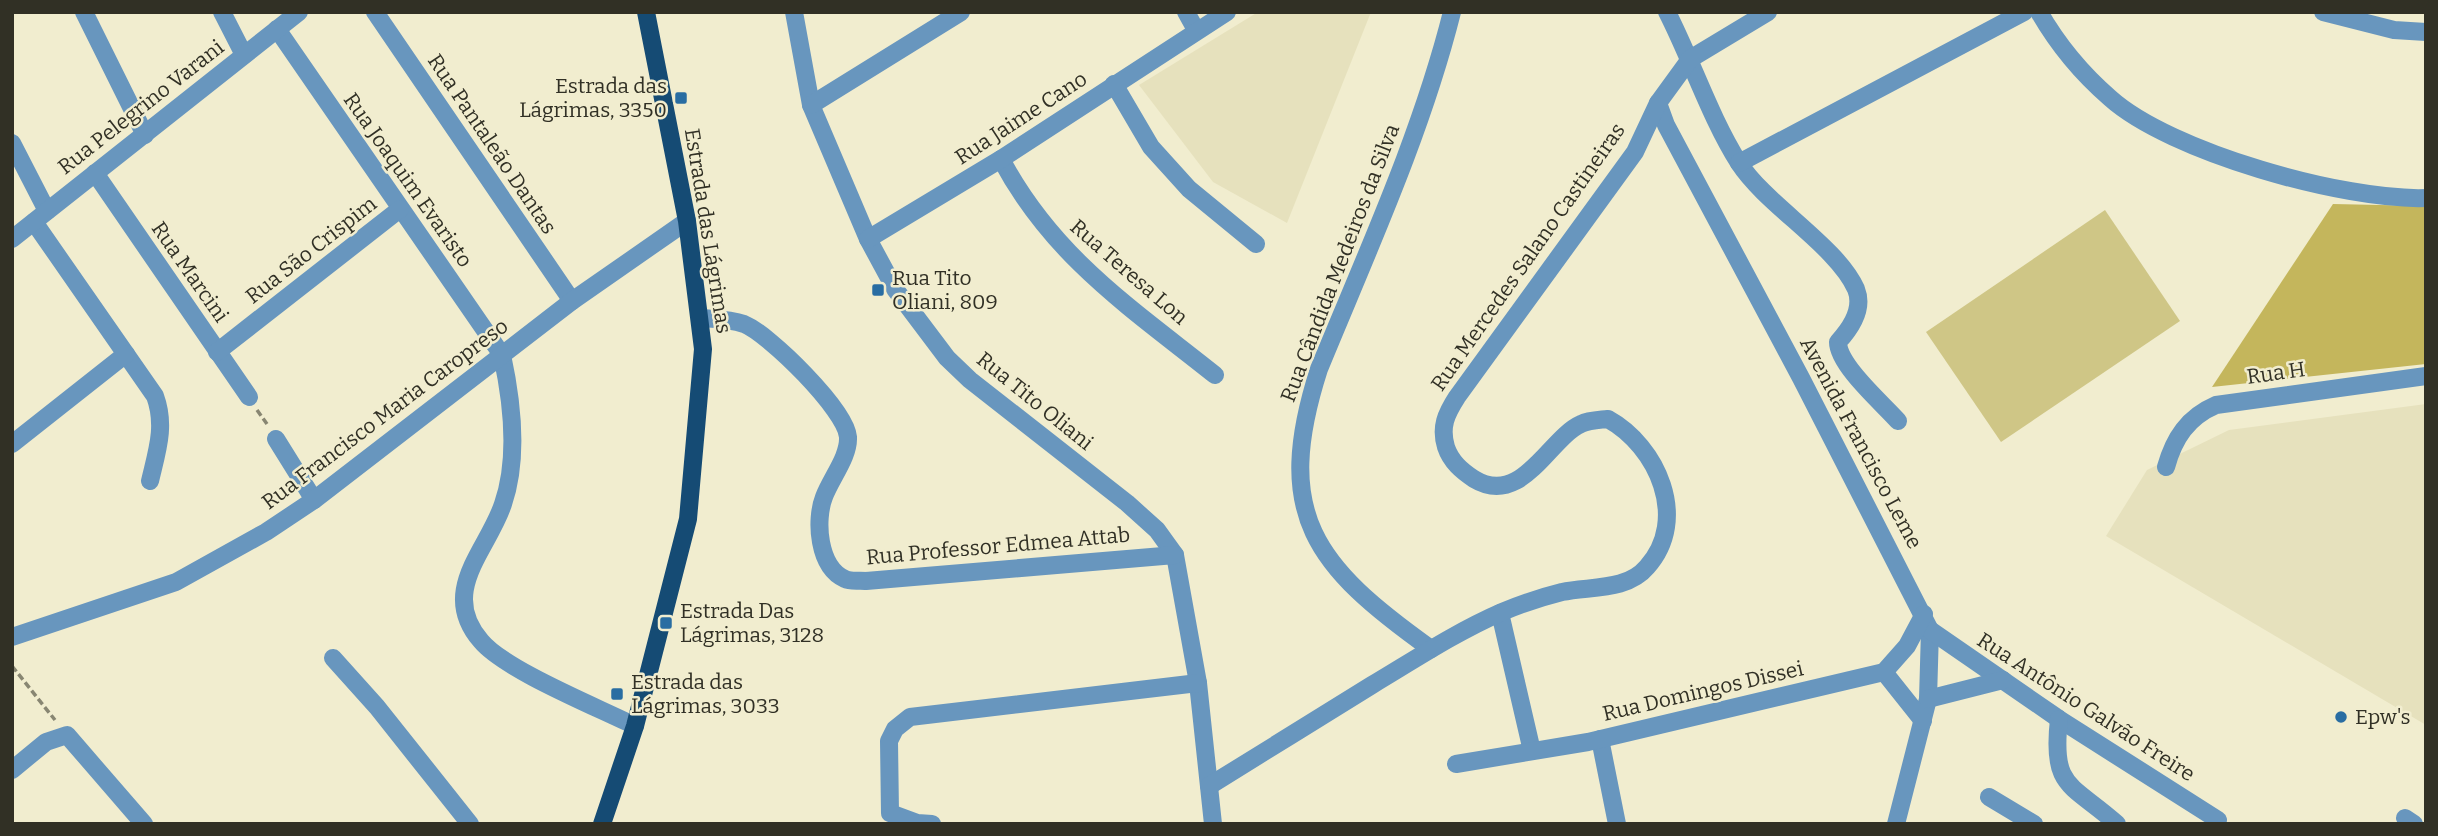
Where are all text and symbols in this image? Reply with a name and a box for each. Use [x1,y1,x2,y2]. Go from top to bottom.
street label: Rua Pelegrino Varani [53,34,229,180]
street label: Rua Pantaleão Dantas [422,49,562,239]
street label: Rua Jaime Cano [950,66,1092,170]
place label: Estrada das Lágrimas, 3350 [519,73,667,123]
street label: Rua Joaquim Evaristo [338,88,478,272]
marker: Estrada das Lágrimas, 3350 [673,90,689,106]
street label: Rua Mercedes Salano Castineiras [1425,118,1631,396]
street label: Rua Cândida Medeiros da Silva [1275,120,1405,406]
street label: Estrada das Lágrimas [679,127,737,335]
street label: Rua São Crispim [240,191,382,309]
street label: Rua Teresa Lon [1065,214,1193,330]
street label: Rua Marcini [146,217,234,327]
place label: Rua Tito Oliani, 809 [892,265,998,315]
marker: Rua Tito Oliani, 809 [870,282,886,298]
street label: Rua Francisco Maria Caropreso [257,313,513,515]
street label: Avenida Francisco Leme [1794,333,1928,553]
street label: Rua Tito Oliani [971,346,1099,456]
street label: Rua H [2245,356,2307,390]
street label: Rua Professor Edmea Attab [865,522,1131,570]
place label: Estrada Das Lágrimas, 3128 [680,598,824,648]
marker: Estrada Das Lágrimas, 3128 [658,615,674,631]
street label: Rua Antônio Galvão Freire [1972,627,2200,787]
street label: Rua Domingos Dissei [1600,655,1806,727]
place label: Estrada das Lágrimas, 3033 [631,669,780,719]
marker: Estrada das Lágrimas, 3033 [609,686,625,702]
place label: Epw's [2355,704,2411,730]
marker: Epw's [2333,709,2349,725]

